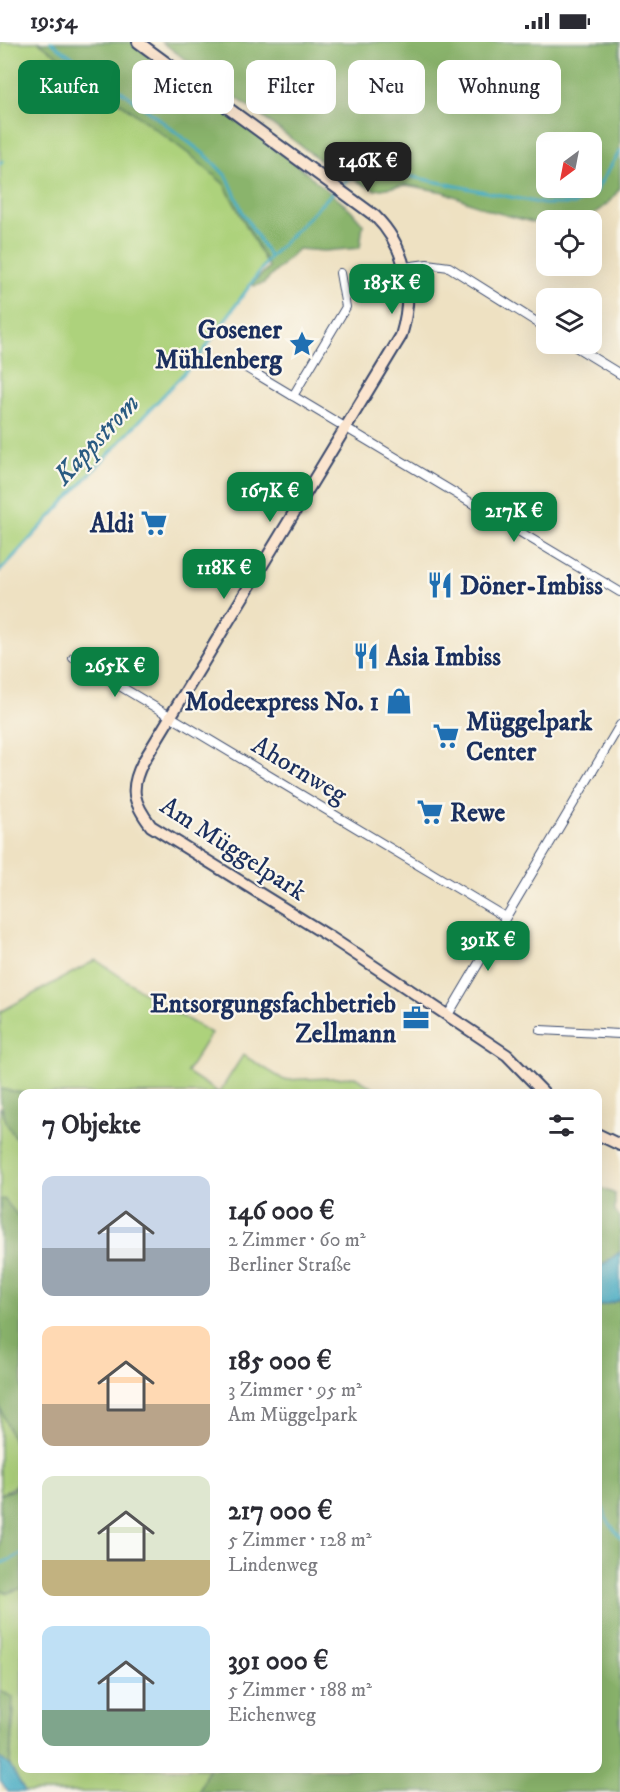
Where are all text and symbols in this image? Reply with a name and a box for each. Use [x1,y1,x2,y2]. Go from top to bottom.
text: 19:54 [30,8,77,35]
chip: Kaufen [18,60,120,114]
chip: Mieten [132,60,234,114]
chip: Filter [246,60,336,114]
chip: Neu [348,60,425,114]
chip: Wohnung [437,60,561,114]
north arrow [536,132,602,198]
map controls [536,132,602,354]
pin: 146K € [319,142,417,193]
text: 146K € [338,149,398,174]
button: locate [536,210,602,276]
pin: 185K € [343,264,441,315]
text: 185K € [363,271,421,296]
button: layers [536,288,602,354]
place label: Gosener Mühlenberg [155,314,283,377]
place icon: Gosener Mühlenberg [287,329,317,359]
water label: Kappstrom [46,387,147,493]
pin: 167K € [221,472,319,523]
text: 167K € [241,479,299,504]
pin: 217K € [465,492,563,543]
text: 217K € [485,499,543,524]
place label: Aldi [89,508,134,541]
supermarket icon: Aldi [139,508,169,538]
pin: 118K € [175,549,273,600]
text: 118K € [197,556,251,581]
restaurant icon: Döner-Imbiss [425,570,455,600]
place label: Döner-Imbiss [460,570,603,603]
restaurant icon: Asia Imbiss [351,641,381,671]
place label: Asia Imbiss [385,641,501,674]
pin: 265K € [66,647,164,698]
text: 265K € [85,654,145,679]
place label: Modeexpress No. 1 [185,686,379,719]
shop icon: Modeexpress No. 1 [384,686,414,716]
place label: Müggelpark Center [466,706,594,769]
supermarket icon: Müggelpark Center [431,721,461,751]
street label: Ahornweg [245,729,353,812]
street label: Am Müggelpark [154,790,313,909]
supermarket icon: Rewe [415,797,445,827]
place label: Rewe [450,797,506,830]
pin: 391K € [439,921,537,972]
text: 391K € [461,928,515,953]
place label: Entsorgungsfachbetrieb Zellmann [150,988,396,1051]
office icon: Entsorgungsfachbetrieb Zellmann [401,1003,431,1033]
text: 7 Objekte [42,1109,141,1142]
icon: filters [545,1109,578,1142]
text: 146 000 € [228,1195,334,1228]
icon: home [90,1200,162,1272]
text: 2 Zimmer · 60 m² [228,1228,366,1253]
text: Berliner Straße [228,1253,351,1278]
text: 185 000 € [228,1345,332,1378]
icon: home [90,1350,162,1422]
text: 3 Zimmer · 95 m² [228,1378,362,1403]
text: Am Müggelpark [228,1403,357,1428]
text: 217 000 € [228,1495,332,1528]
icon: home [90,1500,162,1572]
text: 5 Zimmer · 128 m² [228,1528,372,1553]
text: Lindenweg [228,1553,317,1578]
text: 391 000 € [228,1645,328,1678]
icon: home [90,1650,162,1722]
text: 5 Zimmer · 188 m² [228,1678,372,1703]
text: Eichenweg [228,1703,316,1728]

